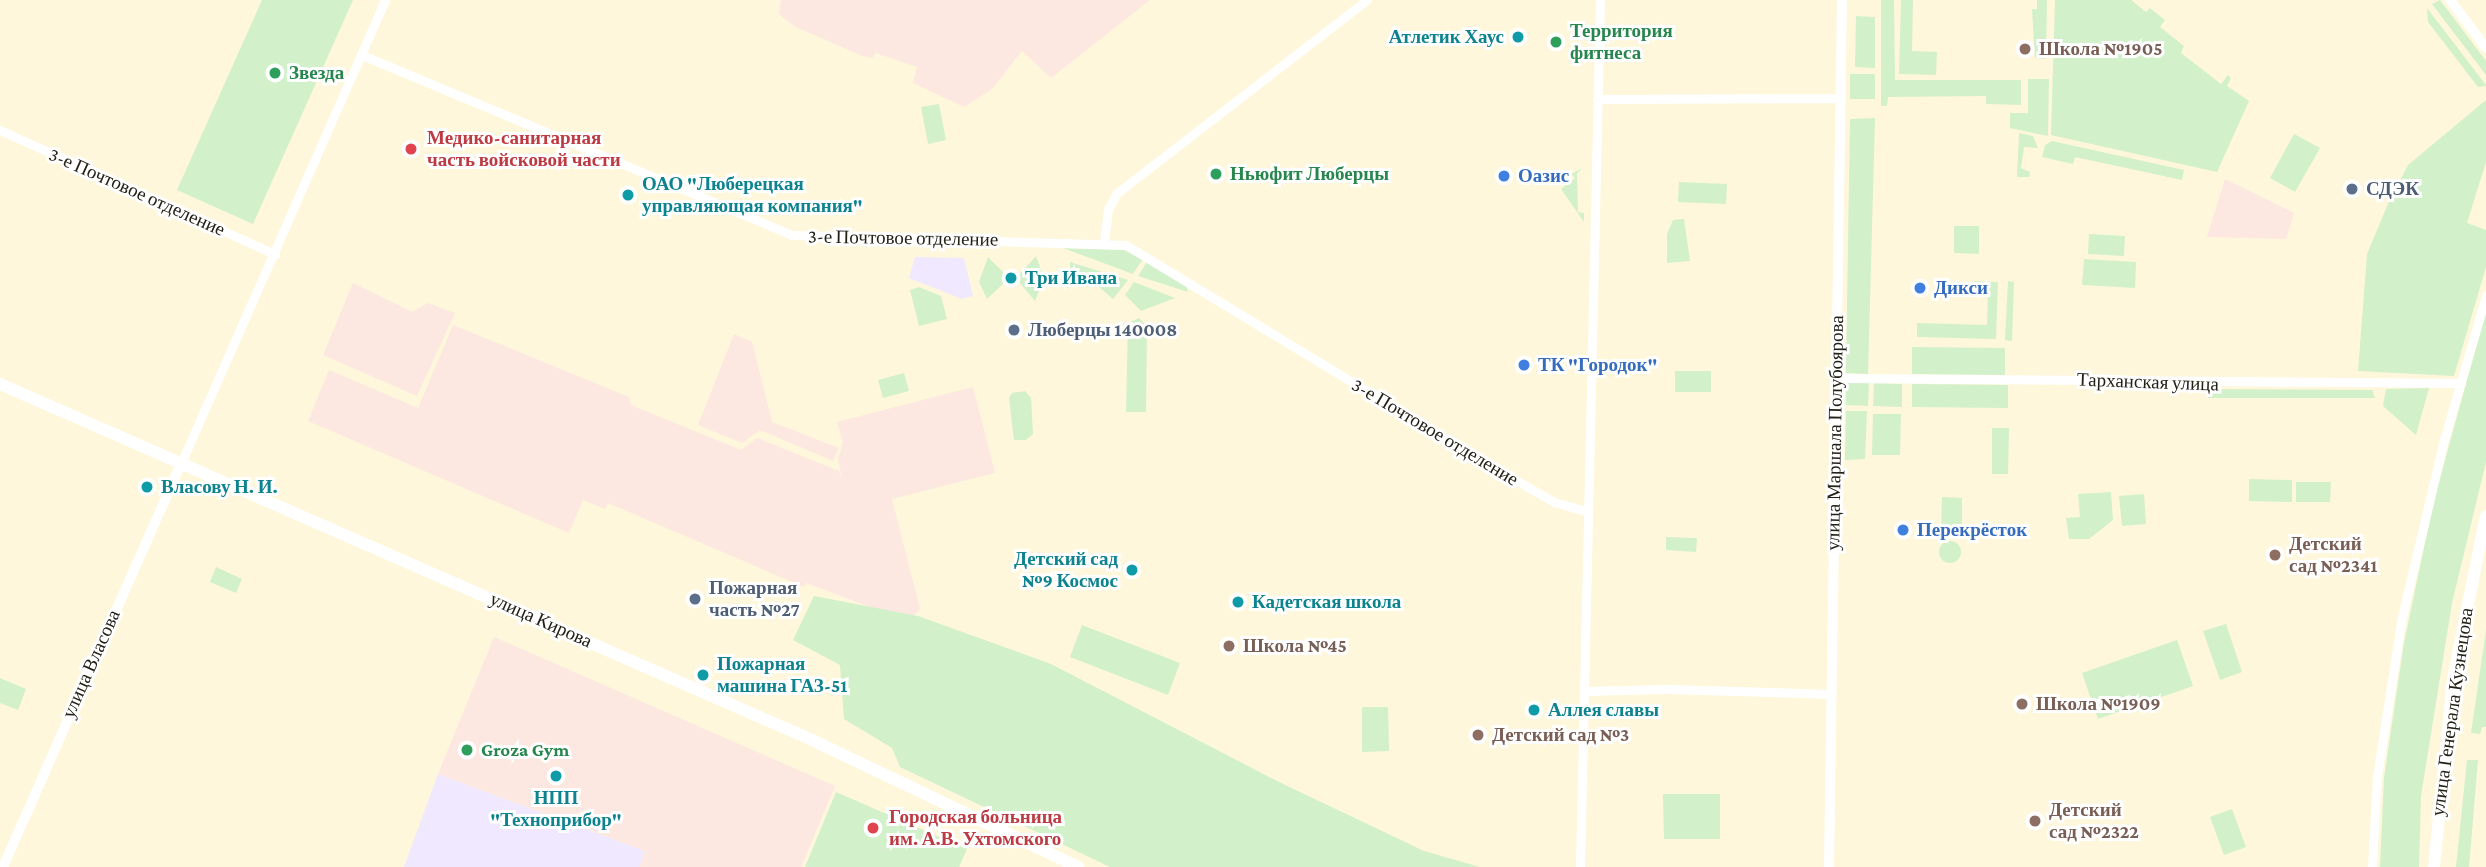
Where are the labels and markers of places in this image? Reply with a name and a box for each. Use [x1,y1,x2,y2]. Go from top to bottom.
place label: Территория фитнеса [1570,20,1673,64]
place label: Атлетик Хаус [1389,26,1504,48]
marker: Атлетик Хаус [1510,29,1526,45]
marker: Территория фитнеса [1548,34,1564,50]
place label: Школа №1905 [2039,38,2163,60]
marker: Школа №1905 [2017,41,2033,57]
place label: Звезда [289,62,344,84]
marker: Звезда [267,65,283,81]
place label: Медико-санитарная часть войсковой части [427,127,621,171]
marker: Медико-санитарная часть войсковой части [401,139,421,159]
place label: Ньюфит Люберцы [1230,163,1389,185]
place label: Оазис [1518,165,1569,187]
marker: Ньюфит Люберцы [1208,166,1224,182]
marker: Оазис [1496,168,1512,184]
place label: ОАО "Люберецкая управляющая компания" [642,173,863,217]
place label: СДЭК [2366,178,2419,200]
marker: СДЭК [2344,181,2360,197]
marker: ОАО "Люберецкая управляющая компания" [620,187,636,203]
place label: Три Ивана [1025,267,1117,289]
marker: Три Ивана [1003,270,1019,286]
place label: Дикси [1934,277,1988,299]
marker: Дикси [1912,280,1928,296]
place label: Люберцы 140008 [1028,319,1177,341]
marker: Люберцы 140008 [1006,322,1022,338]
place label: ТК "Городок" [1538,354,1657,376]
marker: ТК "Городок" [1516,357,1532,373]
place label: Власову Н. И. [161,476,278,498]
marker: Власову Н. И. [139,479,155,495]
place label: Перекрёсток [1917,519,2027,541]
marker: Перекрёсток [1895,522,1911,538]
place label: Детский сад №2341 [2289,533,2377,577]
marker: Детский сад №2341 [2267,547,2283,563]
place label: Детский сад №9 Космос [1014,548,1118,592]
marker: Детский сад №9 Космос [1124,562,1140,578]
place label: Пожарная часть №27 [709,577,800,621]
marker: Пожарная часть №27 [687,591,703,607]
place label: Кадетская школа [1252,591,1401,613]
marker: Кадетская школа [1230,594,1246,610]
place label: Школа №45 [1243,635,1347,657]
marker: Школа №45 [1221,638,1237,654]
place label: Пожарная машина ГАЗ-51 [717,653,847,697]
marker: Пожарная машина ГАЗ-51 [695,667,711,683]
place label: Школа №1909 [2036,693,2161,715]
marker: Школа №1909 [2014,696,2030,712]
place label: Аллея славы [1548,699,1659,721]
marker: Аллея славы [1526,702,1542,718]
place label: Детский сад №3 [1492,724,1629,746]
marker: Детский сад №3 [1470,727,1486,743]
place label: Groza Gym [481,739,569,761]
marker: Groza Gym [459,742,475,758]
marker: НПП "Техноприбор" [548,768,564,784]
place label: НПП "Техноприбор" [490,787,622,831]
place label: Детский сад №2322 [2049,799,2139,843]
place label: Городская больница им. А.В. Ухтомского [889,806,1062,850]
marker: Детский сад №2322 [2027,813,2043,829]
marker: Городская больница им. А.В. Ухтомского [863,818,883,838]

